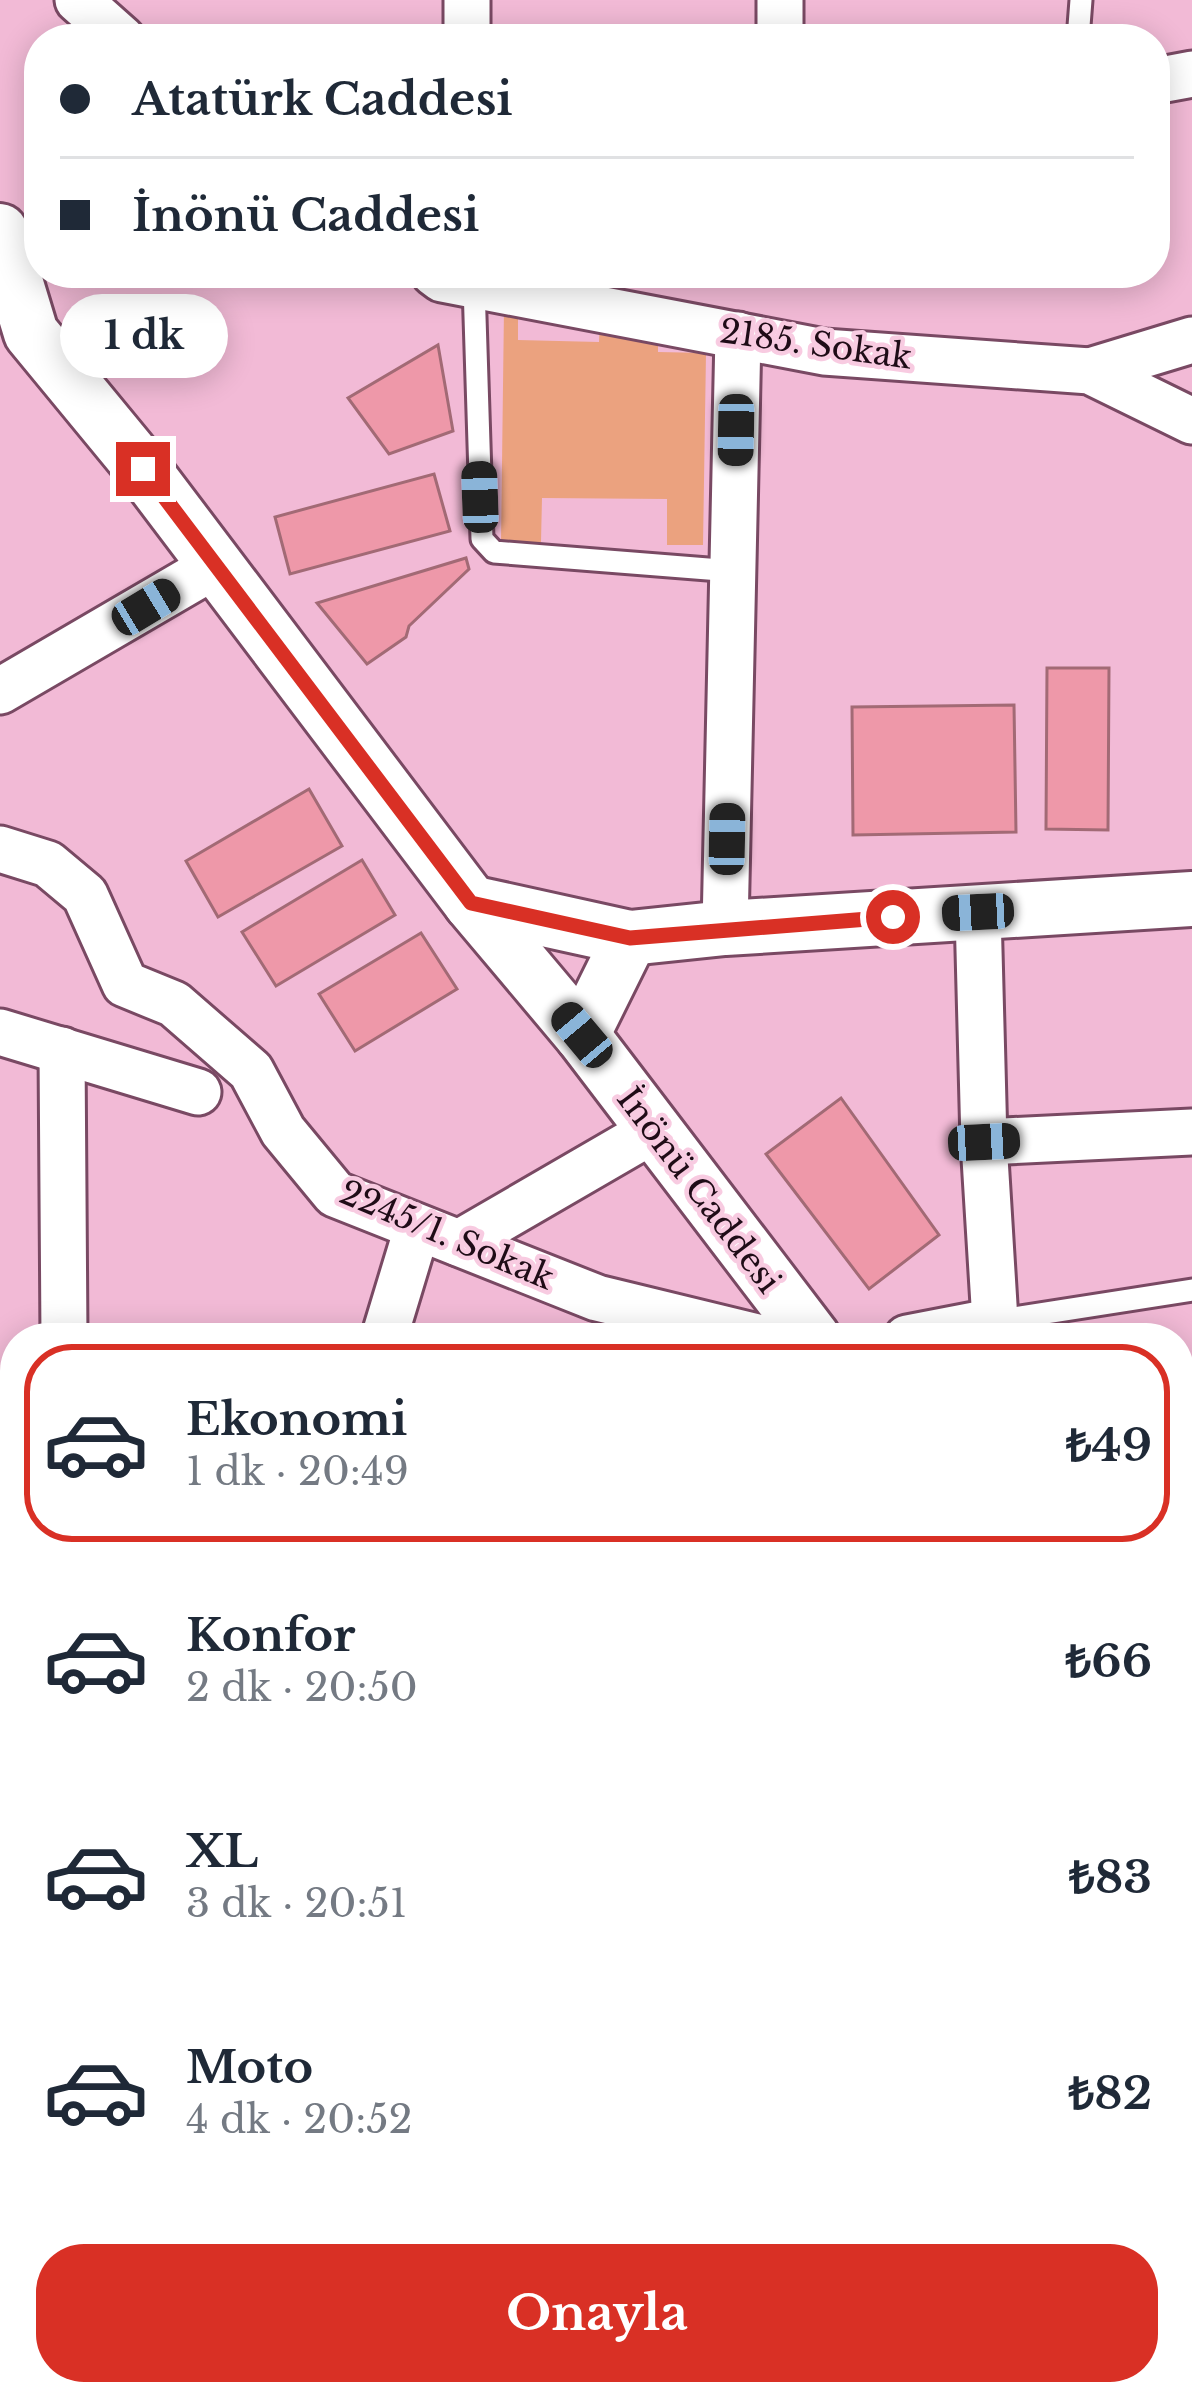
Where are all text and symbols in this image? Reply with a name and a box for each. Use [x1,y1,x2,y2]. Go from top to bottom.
text: Atatürk Caddesi [132,71,513,127]
text: İnönü Caddesi [132,187,479,243]
callout: 1 dk [59,295,227,379]
street label: 2185. Sokak [717,310,915,378]
text: 1 dk [104,311,184,360]
car [717,394,755,466]
route end [116,442,170,496]
car [461,460,499,534]
car [106,573,186,641]
car [708,803,746,875]
route start [866,890,920,944]
car [941,892,1015,932]
car [545,996,619,1074]
street label: İnönü Caddesi [608,1079,790,1301]
car [947,1122,1021,1162]
street label: 2245/1. Sokak [334,1171,561,1299]
icon: car [42,1389,150,1497]
text: Ekonomi [186,1391,407,1447]
text: ₺49 [1066,1417,1152,1473]
text: 1 dk · 20:49 [186,1447,409,1496]
icon: car [42,1605,150,1713]
text: Konfor [186,1607,356,1663]
text: ₺66 [1066,1633,1152,1689]
text: 2 dk · 20:50 [186,1663,418,1712]
icon: car [42,1821,150,1929]
text: XL [186,1823,258,1879]
text: ₺83 [1069,1849,1152,1905]
text: 3 dk · 20:51 [186,1879,407,1928]
icon: car [42,2037,150,2145]
text: Moto [186,2039,313,2095]
text: ₺82 [1068,2065,1152,2121]
text: 4 dk · 20:52 [186,2095,412,2144]
button: Onayla [36,2244,1158,2382]

